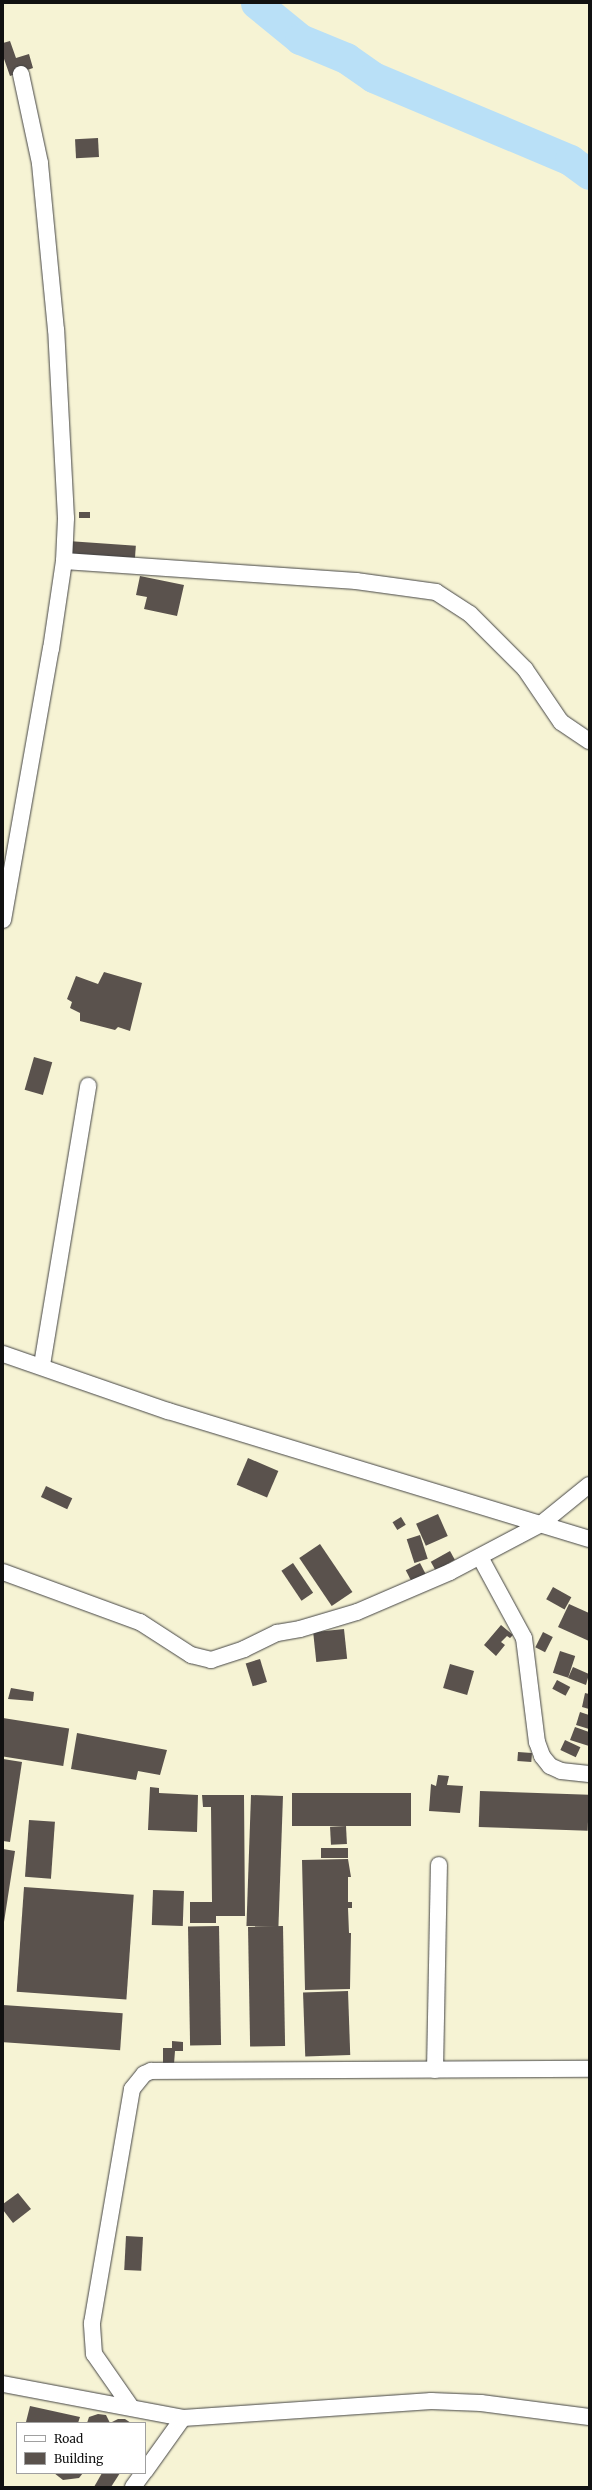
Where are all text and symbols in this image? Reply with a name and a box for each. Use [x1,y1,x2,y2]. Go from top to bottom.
legend [16,2422,146,2474]
text: Road [54,2431,83,2446]
text: Building [54,2451,103,2466]

